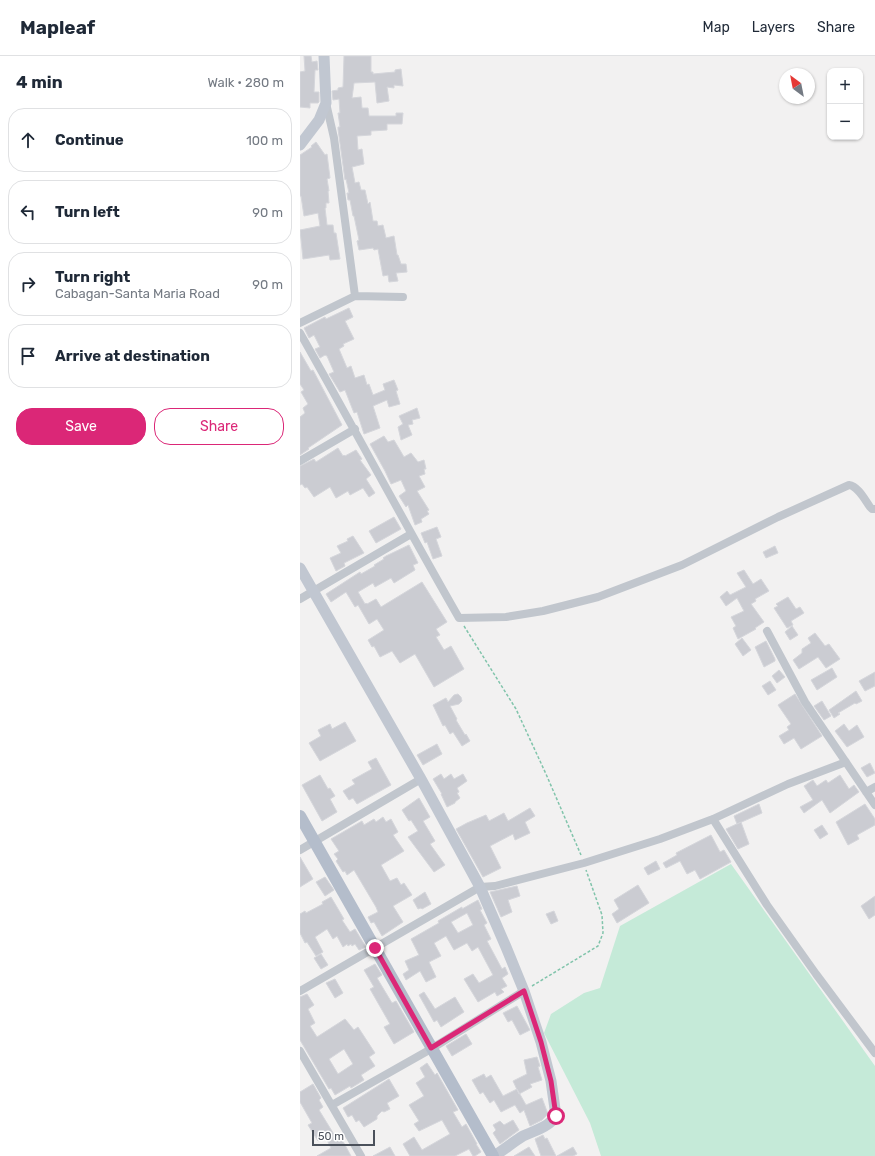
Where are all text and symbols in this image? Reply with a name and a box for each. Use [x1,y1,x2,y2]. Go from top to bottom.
text: Mapleaf [20,16,95,39]
text: Map [703,19,730,36]
text: Layers [752,19,795,36]
text: Share [817,19,855,36]
north arrow [779,68,815,104]
map controls [827,68,863,140]
button: + [827,68,863,104]
text: 4 min [16,72,63,92]
text: Walk · 280 m [207,75,284,90]
button: − [827,104,863,140]
icon: ahead [17,129,39,151]
text: Continue [55,131,124,149]
text: 100 m [246,133,283,148]
icon: left [17,201,39,223]
text: Turn left [55,203,120,221]
text: 90 m [252,205,283,220]
text: Turn right [55,268,130,286]
icon: right [17,273,39,295]
text: 90 m [252,277,283,292]
text: Cabagan-Santa Maria Road [55,286,220,301]
icon: arrive [17,345,39,367]
text: Arrive at destination [55,347,210,365]
button: Save [16,408,146,445]
button: Share [154,408,284,445]
route end [366,939,384,957]
route start [547,1107,565,1125]
scale bar [312,1128,375,1147]
text: 50 m [318,1130,344,1143]

